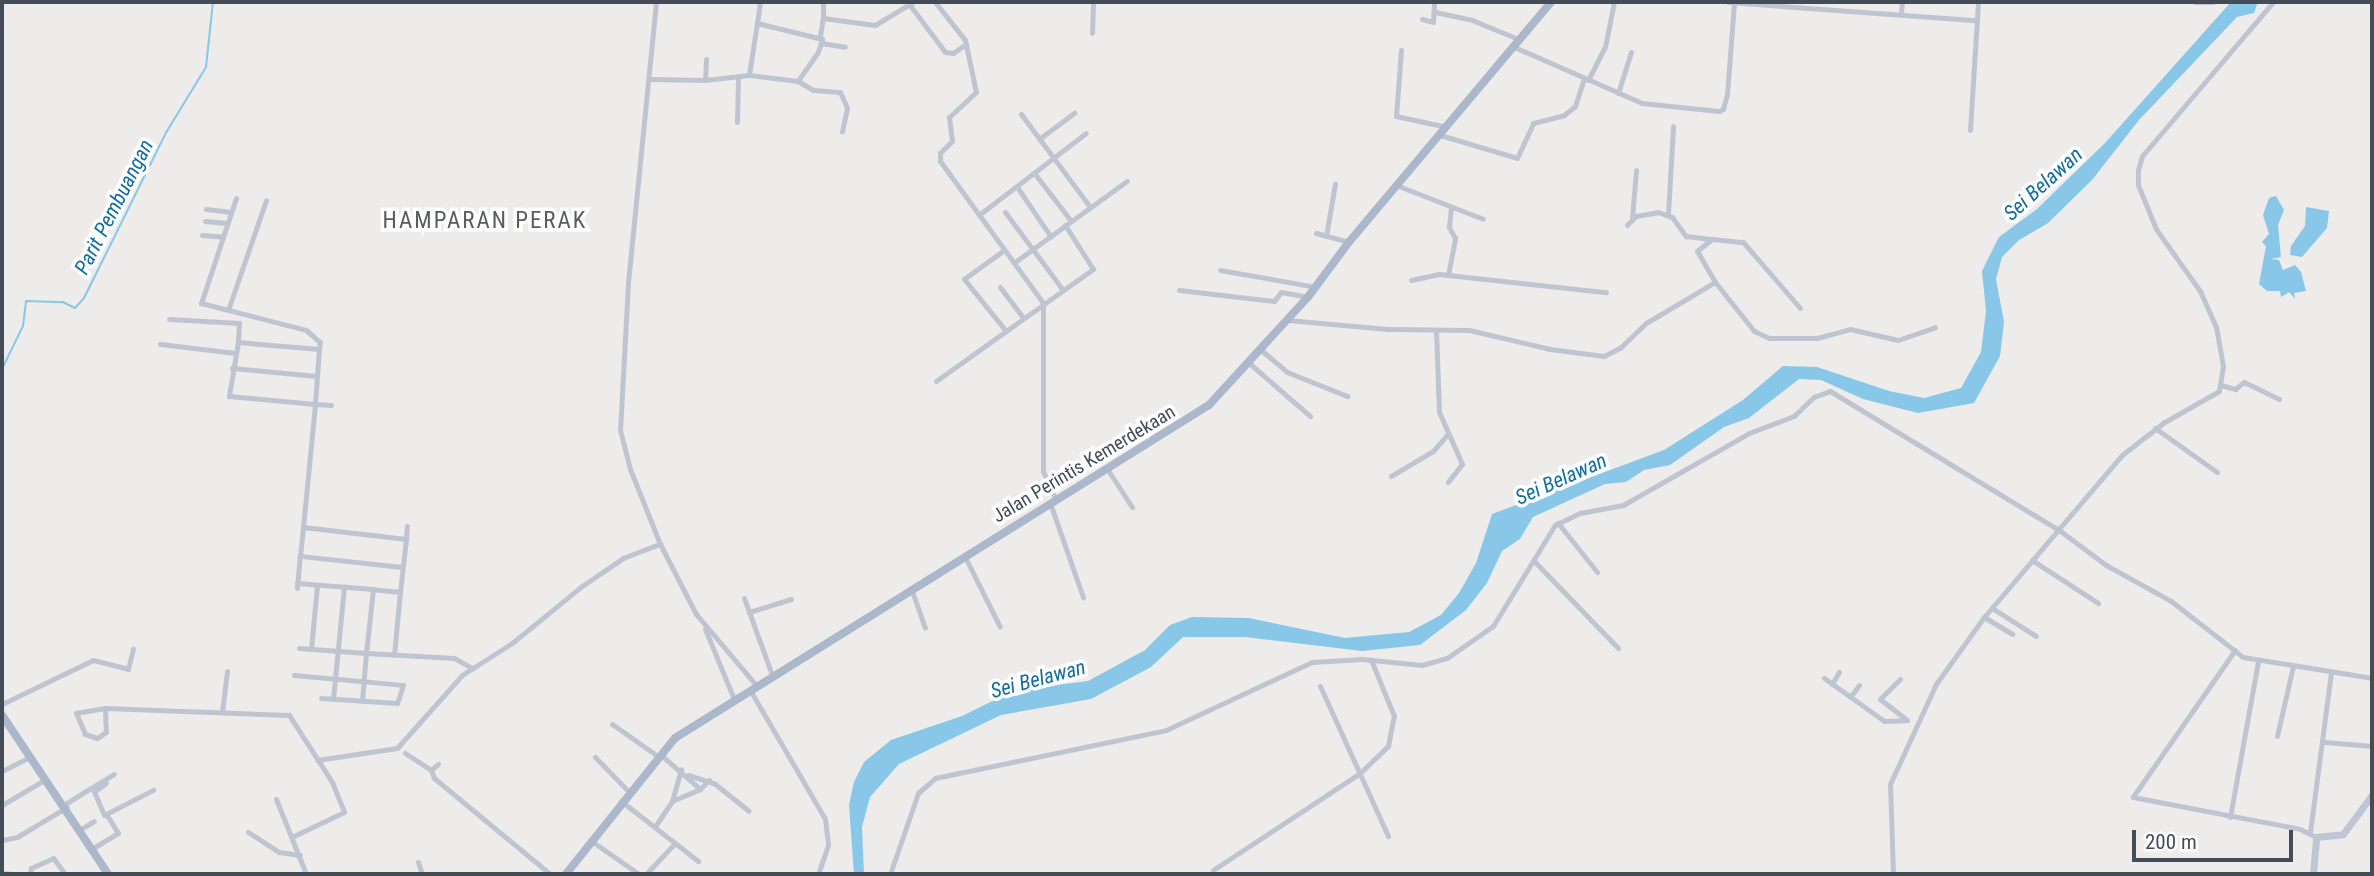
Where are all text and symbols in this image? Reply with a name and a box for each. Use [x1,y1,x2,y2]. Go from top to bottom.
water label: Parit Pembuangan [69,135,159,279]
water label: Sei Belawan [1998,142,2088,226]
district label: HAMPARAN PERAK [384,207,586,235]
street label: Jalan Perintis Kemerdekaan [988,400,1180,528]
water label: Sei Belawan [1511,448,1611,510]
water label: Sei Belawan [988,654,1088,704]
scale bar [2136,816,2297,860]
text: 200 m [2145,830,2197,854]

